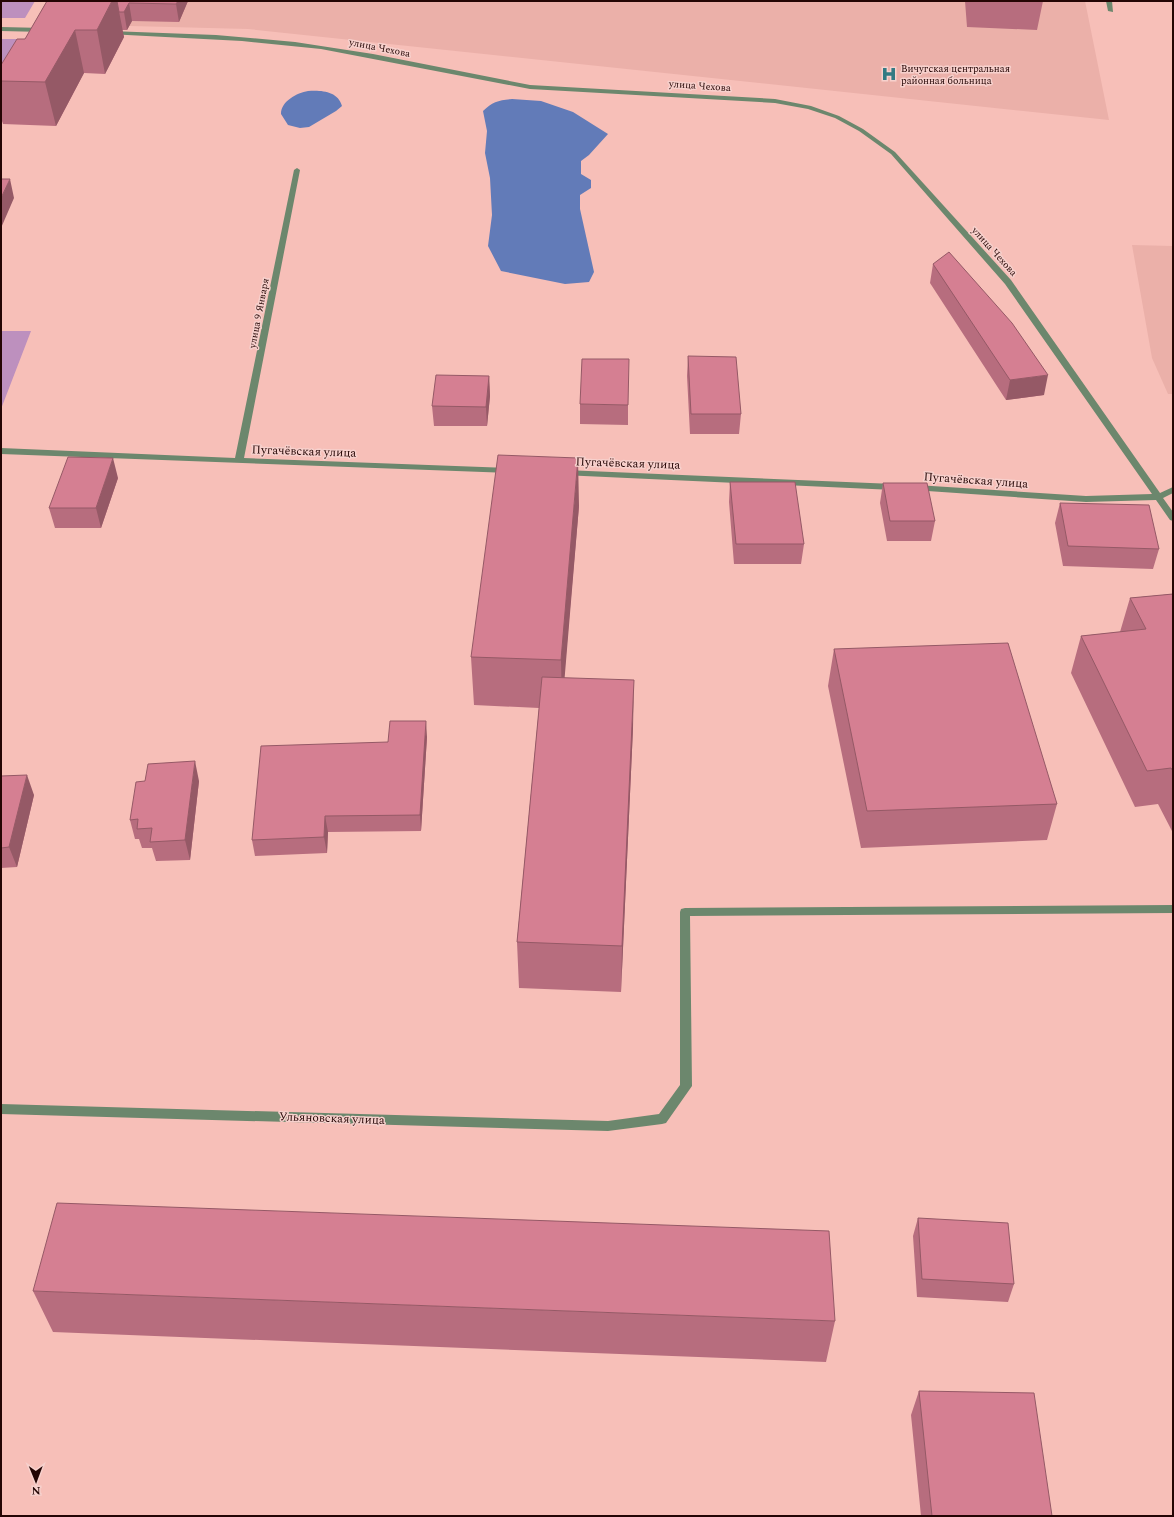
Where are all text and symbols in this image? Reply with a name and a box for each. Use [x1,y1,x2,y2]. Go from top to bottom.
street label: улица Чехова [347,34,412,62]
place label: Вичугская центральная районная больница [901,61,1010,89]
hospital icon: Вичугская центральная районная больница [880,65,898,83]
street label: улица Чехова [667,76,731,96]
street label: улица Чехова [967,223,1021,280]
street label: улица 9 Января [244,277,274,351]
street label: Пугачёвская улица [251,440,357,463]
street label: Пугачёвская улица [575,452,681,475]
street label: Пугачёвская улица [923,467,1029,494]
street label: Ульяновская улица [279,1107,385,1130]
north arrow [16,1461,56,1501]
text: N [32,1482,41,1499]

